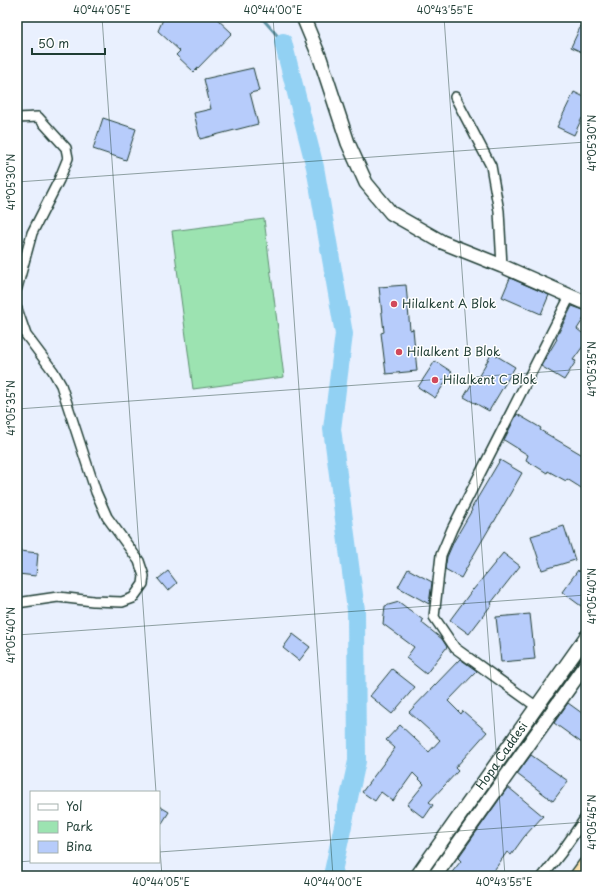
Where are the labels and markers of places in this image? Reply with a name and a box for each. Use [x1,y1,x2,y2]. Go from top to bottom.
place label: Hilalkent A Blok [402,294,497,312]
marker: Hilalkent A Blok [389,299,399,309]
place label: Hilalkent B Blok [407,342,501,360]
marker: Hilalkent B Blok [394,347,404,357]
place label: Hilalkent C Blok [443,370,537,388]
marker: Hilalkent C Blok [430,375,440,385]

